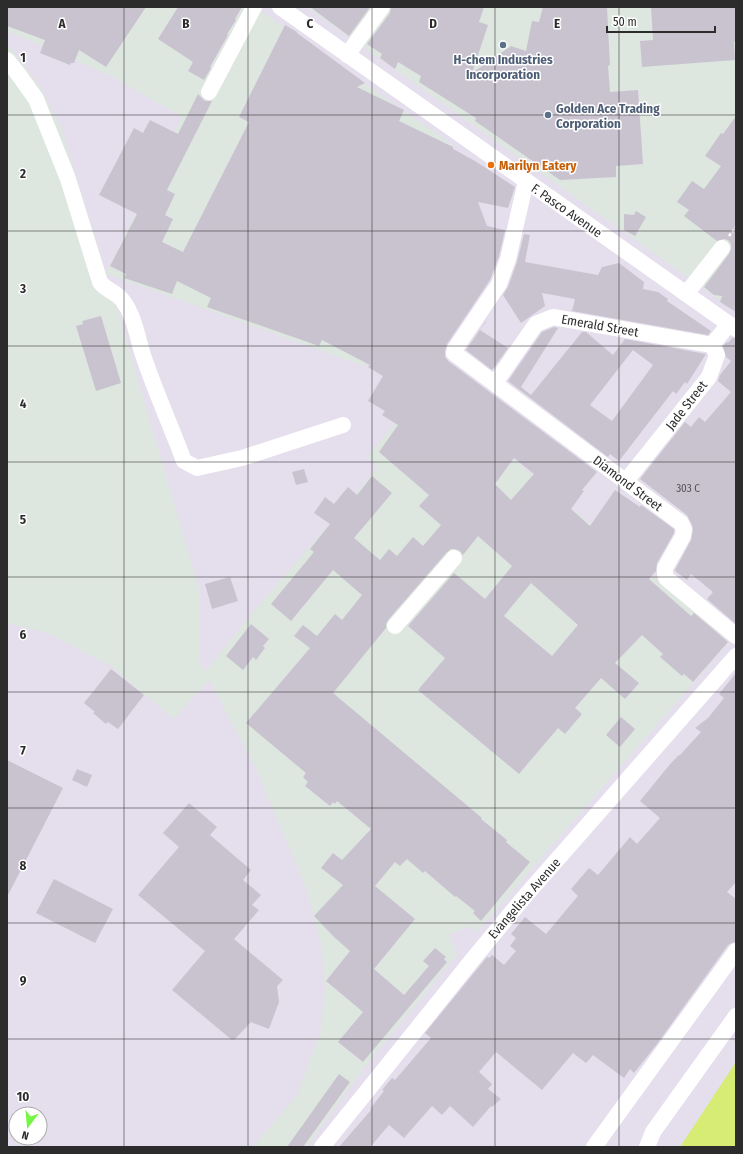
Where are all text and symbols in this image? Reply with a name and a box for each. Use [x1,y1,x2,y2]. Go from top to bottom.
scale bar [607,8,715,34]
text: 50 m [613,15,637,29]
text: A [57,16,66,31]
text: B [182,16,190,31]
text: C [307,16,314,31]
text: D [429,16,437,31]
text: E [554,16,560,31]
marker: H-chem Industries Incorporation [498,40,508,50]
text: 1 [20,50,26,65]
place label: H-chem Industries Incorporation [453,52,553,82]
place label: Golden Ace Trading Corporation [556,101,660,131]
marker: Golden Ace Trading Corporation [543,110,553,120]
place label: Marilyn Eatery [499,158,577,173]
marker: Marilyn Eatery [486,160,496,170]
text: 2 [19,166,26,181]
street label: F. Pasco Avenue [529,181,605,240]
text: 3 [19,281,26,296]
street label: Emerald Street [560,311,640,340]
street label: Jade Street [663,377,711,433]
text: 4 [20,396,27,411]
street label: Diamond Street [590,452,666,515]
house number: 303 C [676,482,700,495]
text: 5 [20,512,26,527]
text: 6 [20,627,27,642]
text: 7 [20,743,26,758]
street label: Evangelista Avenue [485,855,563,942]
text: 8 [20,858,27,873]
text: 9 [20,973,27,988]
text: 10 [17,1089,29,1104]
north arrow [8,1106,48,1146]
text: N [20,1128,30,1142]

